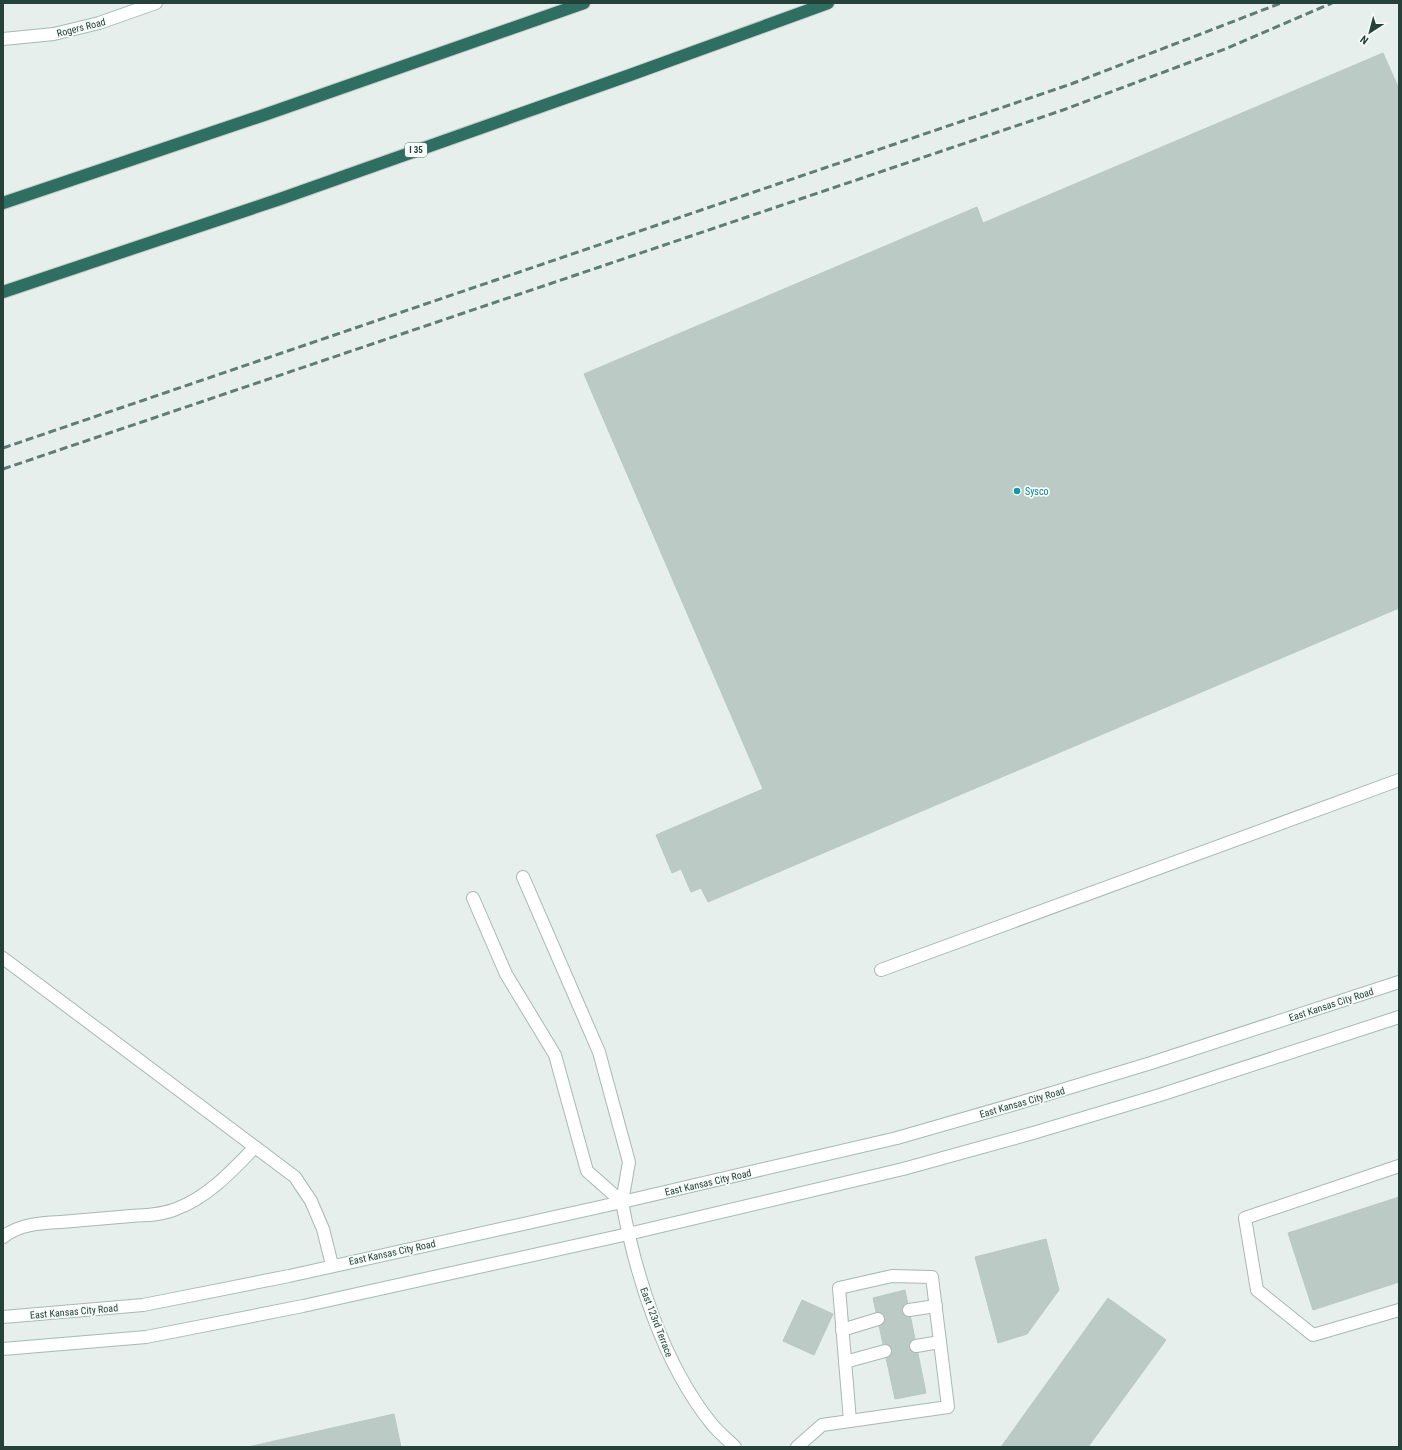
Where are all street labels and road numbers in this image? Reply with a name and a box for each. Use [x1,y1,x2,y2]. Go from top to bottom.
street label: Rogers Road [56,16,107,39]
road number: I 35 [405,143,427,157]
street label: East Kansas City Road [1287,986,1375,1023]
street label: East Kansas City Road [978,1085,1066,1120]
street label: East Kansas City Road [664,1167,752,1198]
street label: East Kansas City Road [348,1238,436,1267]
street label: East 123rd Terrace [638,1286,675,1359]
street label: East Kansas City Road [30,1302,119,1321]

